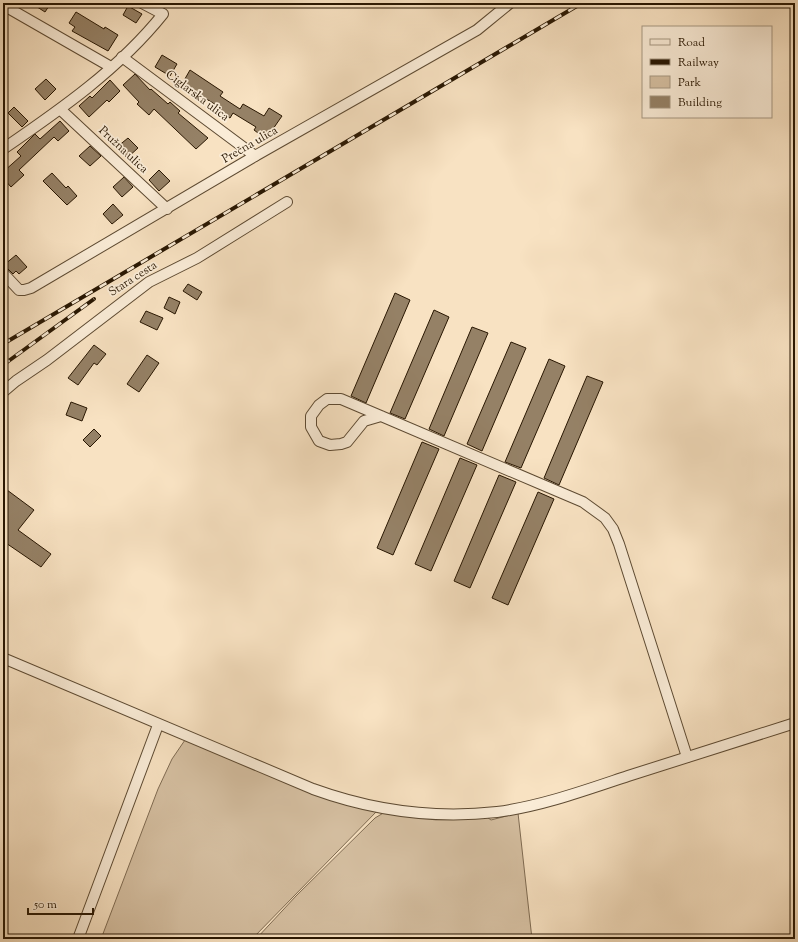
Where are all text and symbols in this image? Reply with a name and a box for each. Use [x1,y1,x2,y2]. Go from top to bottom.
legend [642,26,772,118]
text: Road [678,34,705,52]
text: Railway [678,54,719,72]
street label: Ciglarska ulica [161,66,233,126]
text: Park [678,74,701,92]
text: Building [678,94,722,112]
street label: Pružna ulica [94,122,152,178]
street label: Prečna ulica [219,122,282,168]
street label: Stara cesta [105,256,161,301]
scale bar [28,890,93,916]
text: 50 m [33,896,57,914]

